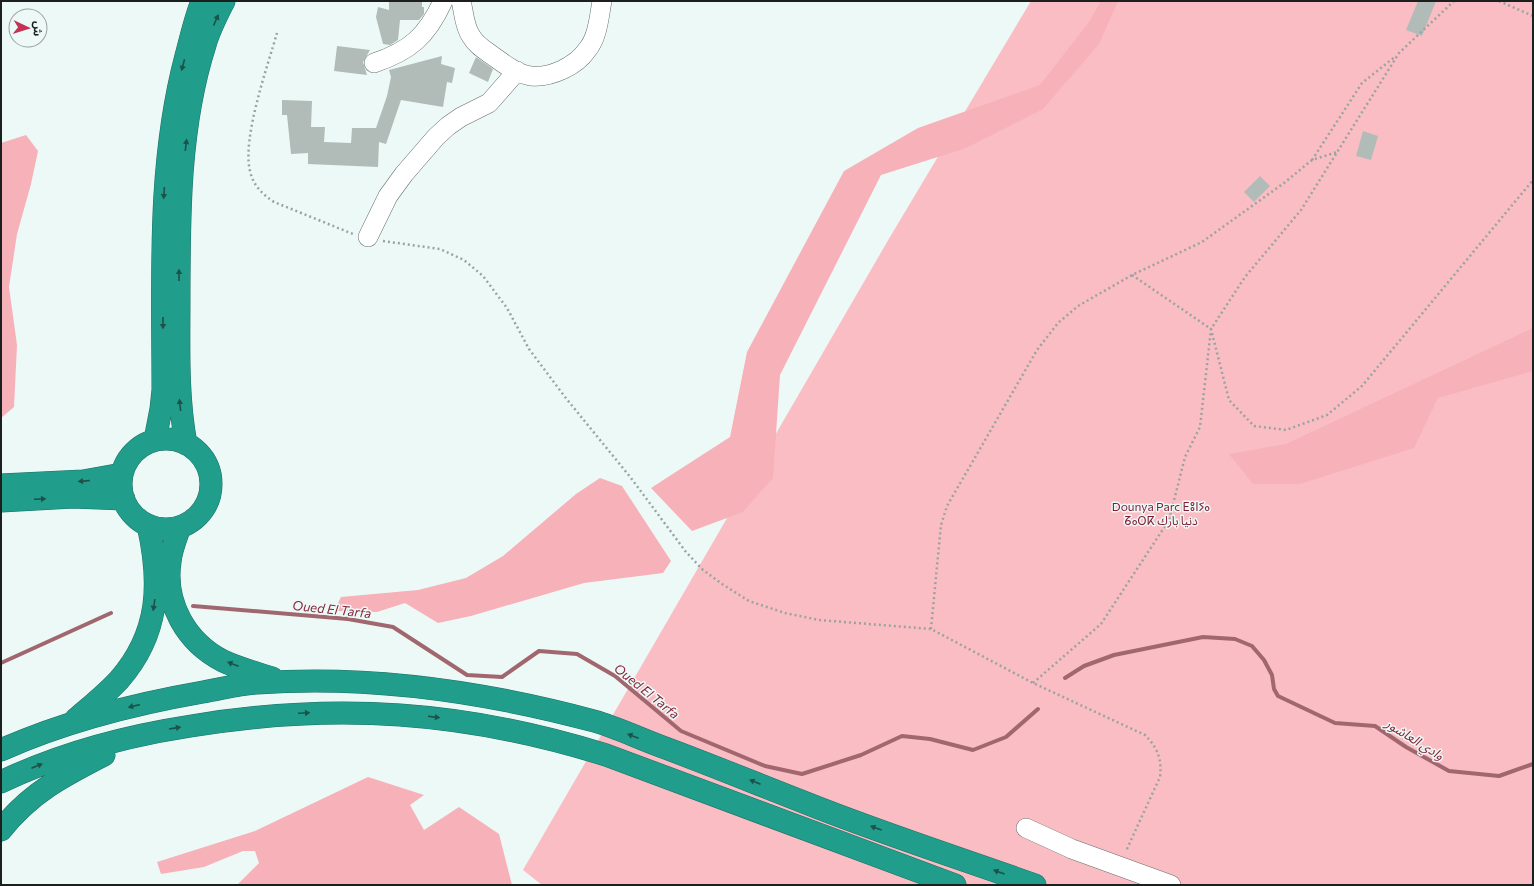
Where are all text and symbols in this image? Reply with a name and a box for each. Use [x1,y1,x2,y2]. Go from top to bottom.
north arrow [8,8,48,48]
one-way arrow [213,13,219,25]
text: ش [30,21,45,37]
one-way arrow [180,59,186,71]
one-way arrow [183,139,189,152]
one-way arrow [161,187,168,199]
one-way arrow [176,268,182,281]
one-way arrow [160,317,166,330]
one-way arrow [177,399,183,411]
one-way arrow [78,477,90,484]
one-way arrow [34,495,46,502]
park label: Dounya Parc ⴹⵓⵏⵢⴰ ⵒⴰⵔⴽ دنيا بارك [1112,499,1210,528]
water label: Oued El Tarfa [292,597,372,621]
one-way arrow [151,599,157,611]
water label: Oued El Tarfa [611,660,683,722]
one-way arrow [226,661,238,667]
one-way arrow [128,703,140,709]
one-way arrow [298,710,311,716]
one-way arrow [428,714,440,720]
water label: وادي العاشور [1380,714,1447,766]
one-way arrow [169,725,181,731]
one-way arrow [627,732,639,738]
one-way arrow [31,763,43,769]
one-way arrow [748,778,760,784]
one-way arrow [870,825,882,831]
one-way arrow [992,869,1004,875]

